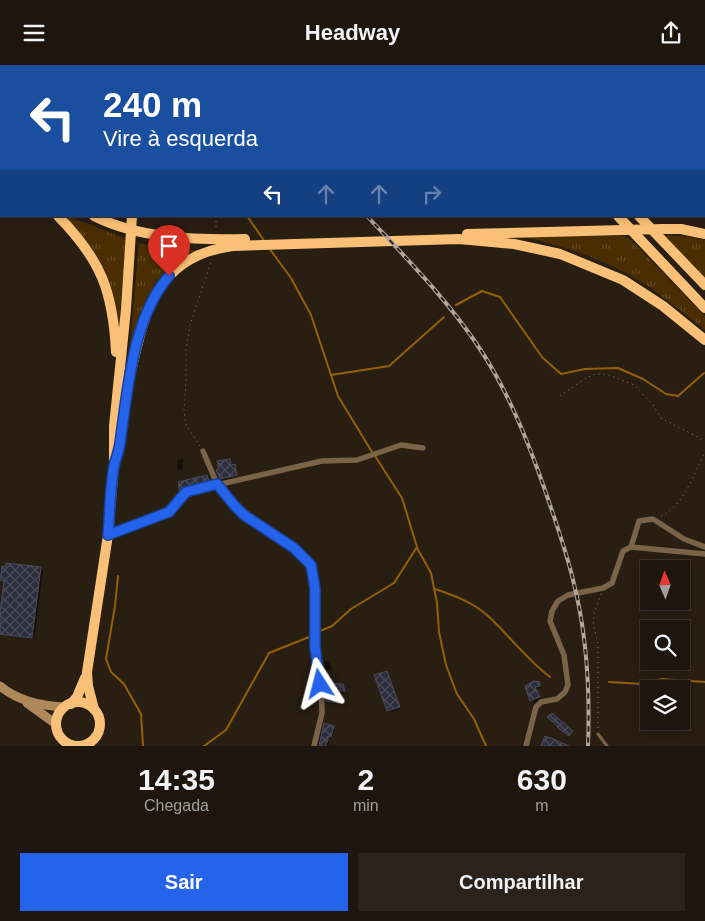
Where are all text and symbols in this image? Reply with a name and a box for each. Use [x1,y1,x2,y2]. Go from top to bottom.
icon: menu [20,19,48,47]
icon: share [657,19,685,47]
text: Headway [305,20,400,45]
icon: left [20,85,85,150]
text: 240 m [103,85,202,124]
text: Vire à esquerda [103,126,258,151]
icon: left [259,180,287,208]
icon: ahead [312,180,340,208]
icon: ahead [365,180,393,208]
icon: right [418,180,446,208]
pin [148,225,190,276]
icon: arrive [155,232,183,260]
north arrow [640,560,690,610]
map controls [640,560,690,730]
button: search [640,620,690,670]
position arrow [293,657,345,709]
button: layers [640,680,690,730]
text: 14:35 [138,763,215,796]
text: 2 [357,763,374,796]
text: 630 [517,763,567,796]
text: Chegada [144,797,209,814]
text: min [353,797,379,814]
text: m [535,797,548,814]
button: Sair [20,853,348,911]
button: Compartilhar [358,853,685,911]

